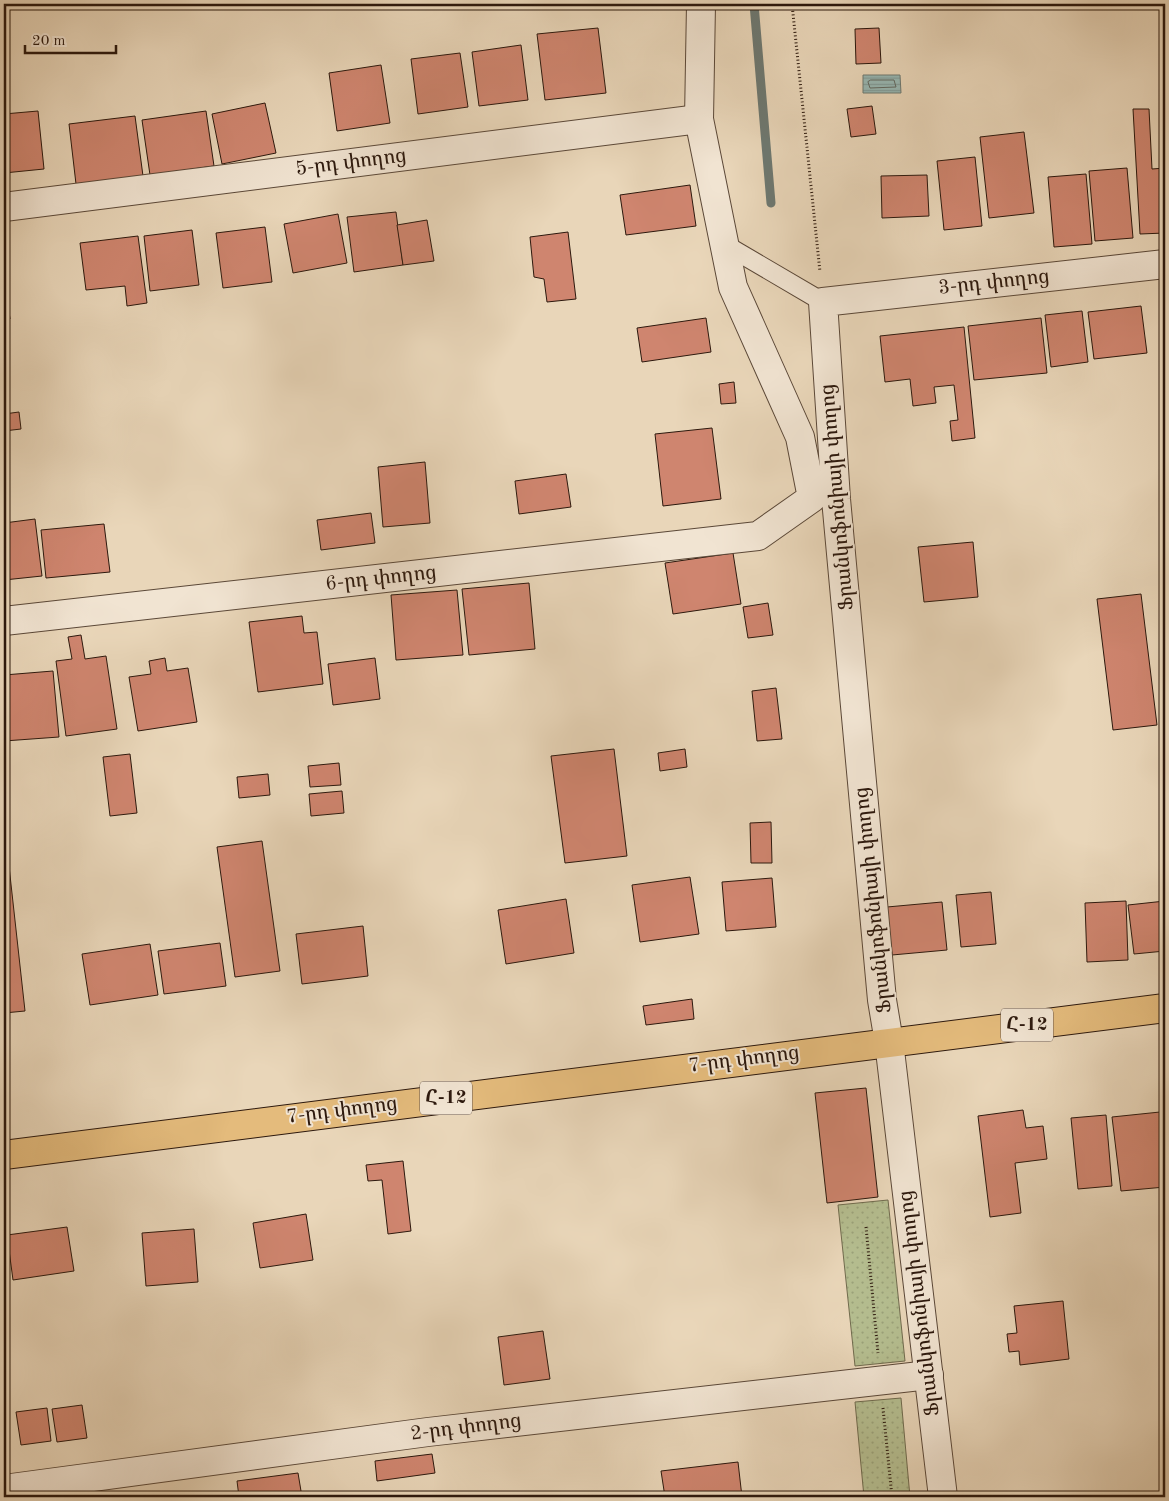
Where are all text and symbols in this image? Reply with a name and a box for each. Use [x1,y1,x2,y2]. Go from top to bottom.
scale bar [25,22,116,54]
text: 20 m [32,34,66,49]
street label: 5-րդ փողոց [294,146,408,180]
street label: 3-րդ փողոց [937,267,1051,299]
street label: Ֆրանկոֆոնիայի փողոց [818,383,858,611]
street label: 6-րդ փողոց [324,563,438,595]
street label: Ֆրանկոֆոնիայի փողոց [852,786,896,1014]
road number: Հ-12 [1001,1008,1053,1042]
street label: 7-րդ փողոց [687,1043,801,1077]
road number: Հ-12 [420,1082,472,1114]
street label: 7-րդ փողոց [285,1094,399,1128]
street label: Ֆրանկոֆոնիայի փողոց [896,1189,944,1417]
street label: 2-րդ փողոց [409,1411,523,1445]

